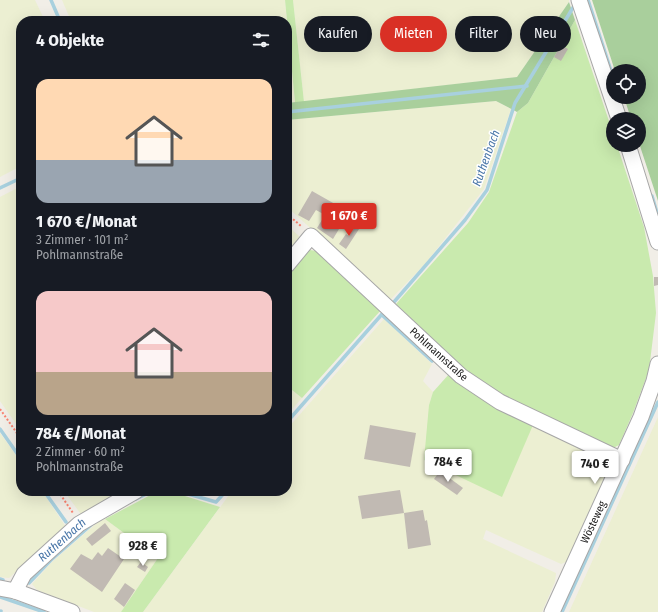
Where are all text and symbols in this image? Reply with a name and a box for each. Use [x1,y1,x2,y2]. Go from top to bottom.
chip: Kaufen [304,16,372,52]
chip: Mieten [380,16,447,52]
chip: Filter [455,16,512,52]
chip: Neu [520,16,571,52]
icon: filters [250,29,272,51]
text: 4 Objekte [36,30,104,51]
map controls [606,64,646,152]
button: locate [606,64,646,104]
icon: home [118,105,190,177]
button: layers [606,112,646,152]
water label: Ruthenbach [469,128,503,188]
pin: 1 670 € [312,203,386,237]
text: 1 670 € [331,208,367,223]
text: 1 670 €/Monat [36,211,137,232]
text: 3 Zimmer · 101 m² [36,232,128,247]
text: Pohlmannstraße [36,247,123,262]
icon: home [118,317,190,389]
street label: Pohlmannstraße [407,325,470,384]
text: 784 €/Monat [36,423,126,444]
text: 2 Zimmer · 60 m² [36,444,125,459]
pin: 784 € [420,449,476,483]
pin: 740 € [567,451,623,485]
text: 784 € [434,454,462,469]
text: 740 € [581,456,609,471]
text: Pohlmannstraße [36,459,123,474]
street label: Wösteweg [578,498,609,545]
water label: Ruthenbach [35,515,89,565]
pin: 928 € [115,533,171,567]
text: 928 € [128,538,158,553]

